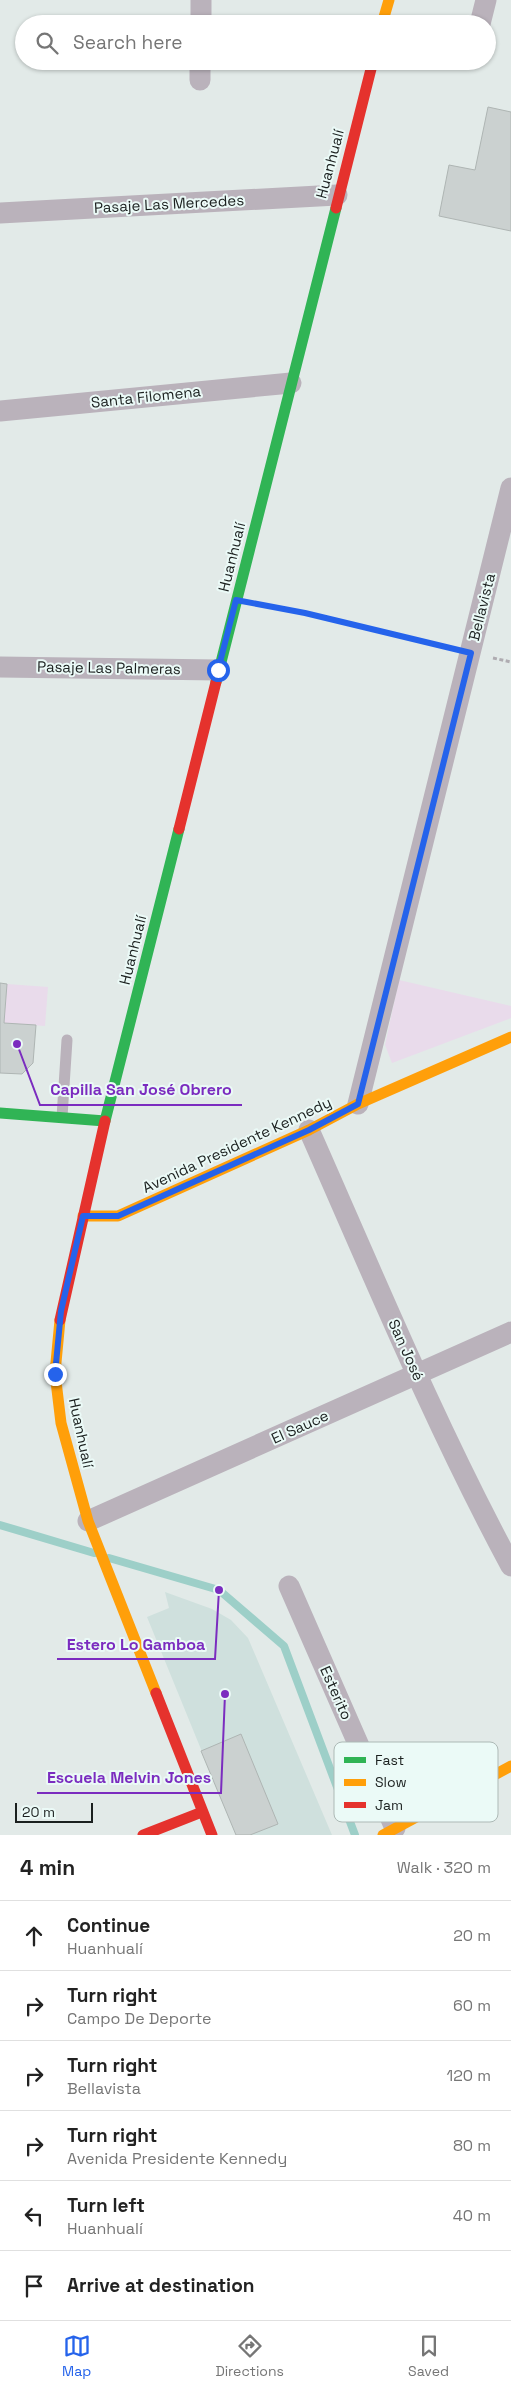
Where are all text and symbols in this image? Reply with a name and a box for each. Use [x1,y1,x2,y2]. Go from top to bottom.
search box [15,15,496,70]
icon: search [33,29,61,57]
text: Search here [73,30,183,55]
street label: Huanhualí [311,127,348,201]
street label: Pasaje Las Mercedes [93,190,245,217]
street label: Santa Filomena [90,381,202,412]
street label: Huanhualí [214,520,249,594]
street label: Bellavista [464,571,499,643]
street label: Pasaje Las Palmeras [37,657,181,678]
route start [207,659,230,682]
street label: Huanhualí [115,913,150,987]
callout: Capilla San José Obrero [40,1074,242,1105]
text: Capilla San José Obrero [50,1079,232,1100]
street label: Avenida Presidente Kennedy [139,1092,334,1197]
street label: San José [384,1316,428,1384]
route end [44,1363,67,1386]
street label: Huanhualí [65,1396,98,1470]
street label: El Sauce [268,1405,331,1448]
callout: Estero Lo Gamboa [57,1628,215,1659]
text: Estero Lo Gamboa [67,1634,205,1655]
street label: Esterito [316,1663,357,1723]
legend [334,1742,498,1822]
text: Fast [375,1751,404,1769]
callout: Escuela Melvin Jones [37,1762,221,1793]
text: Escuela Melvin Jones [47,1767,211,1788]
text: Slow [375,1773,407,1791]
text: Jam [375,1796,403,1814]
scale bar [15,1800,92,1823]
text: 20 m [22,1803,55,1821]
text: 4 min [20,1854,75,1881]
text: Walk · 320 m [397,1857,491,1878]
text: Continue [67,1913,150,1938]
icon: ahead [20,1922,48,1950]
text: 20 m [453,1925,491,1946]
text: Huanhualí [67,1938,143,1959]
text: Turn right [67,1983,157,2008]
icon: right [20,1992,48,2020]
text: 60 m [453,1995,491,2016]
text: Campo De Deporte [67,2008,212,2029]
text: Turn right [67,2053,157,2078]
icon: right [20,2062,48,2090]
text: 120 m [447,2065,491,2086]
text: Bellavista [67,2078,141,2099]
text: Turn right [67,2123,157,2148]
icon: right [20,2132,48,2160]
text: 80 m [453,2135,491,2156]
text: Avenida Presidente Kennedy [67,2148,287,2169]
text: Turn left [67,2193,145,2218]
icon: left [20,2202,48,2230]
text: 40 m [453,2205,491,2226]
text: Huanhualí [67,2218,143,2239]
icon: arrive [20,2272,48,2300]
text: Arrive at destination [67,2273,255,2298]
tab: Map [62,2332,91,2380]
tab: Directions [215,2332,284,2380]
tab: Saved [408,2332,449,2380]

